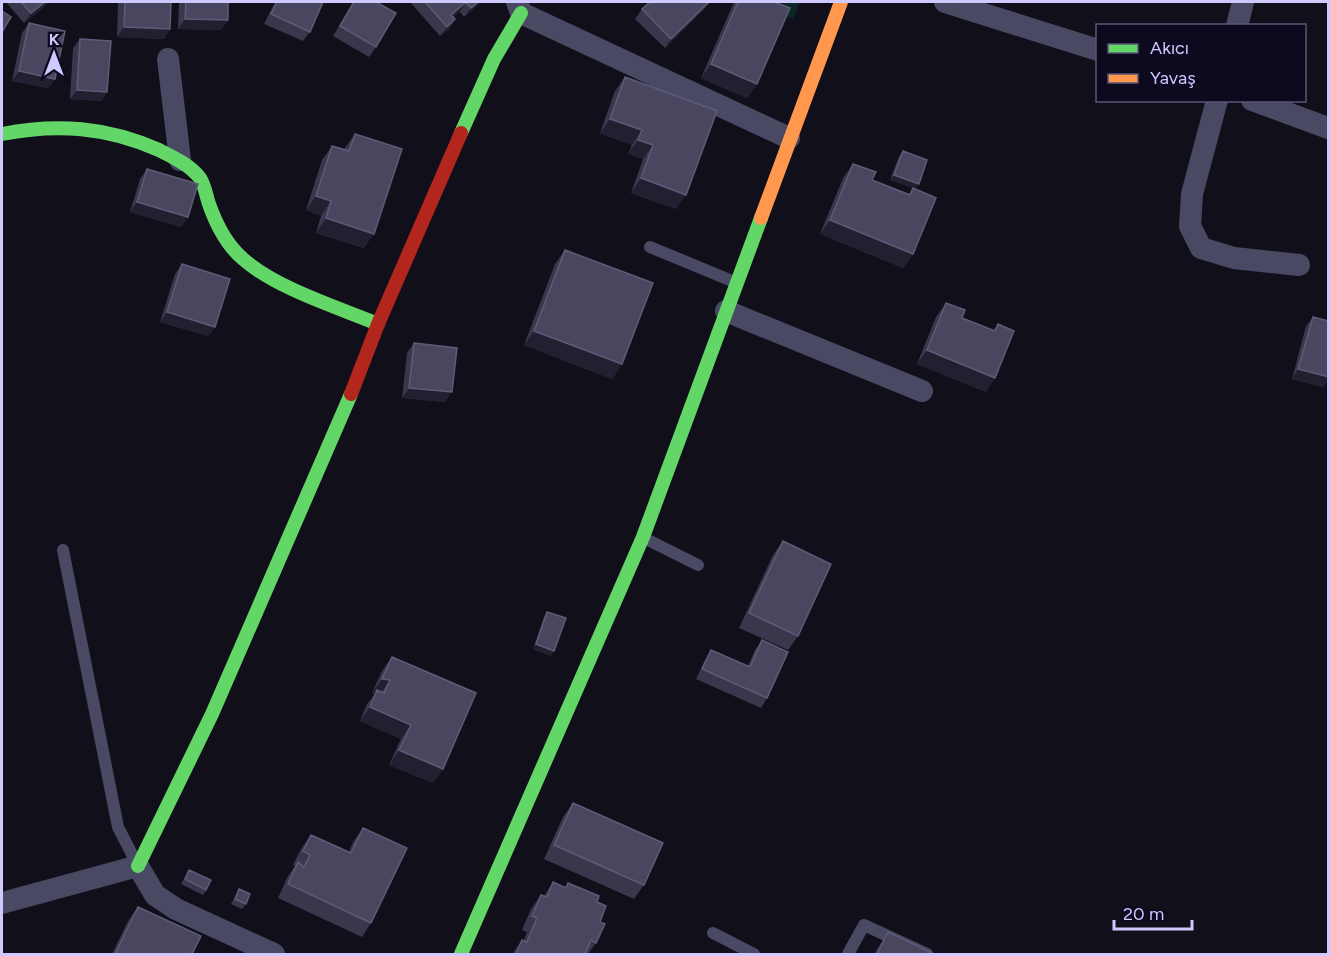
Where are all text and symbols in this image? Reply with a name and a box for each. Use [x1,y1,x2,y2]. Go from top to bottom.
north arrow [24,24,84,84]
legend [1096,24,1306,102]
text: K [49,30,60,49]
text: Akıcı [1150,37,1189,59]
text: Yavaş [1150,67,1196,89]
scale bar [1114,893,1192,931]
text: 20 m [1123,903,1164,925]

